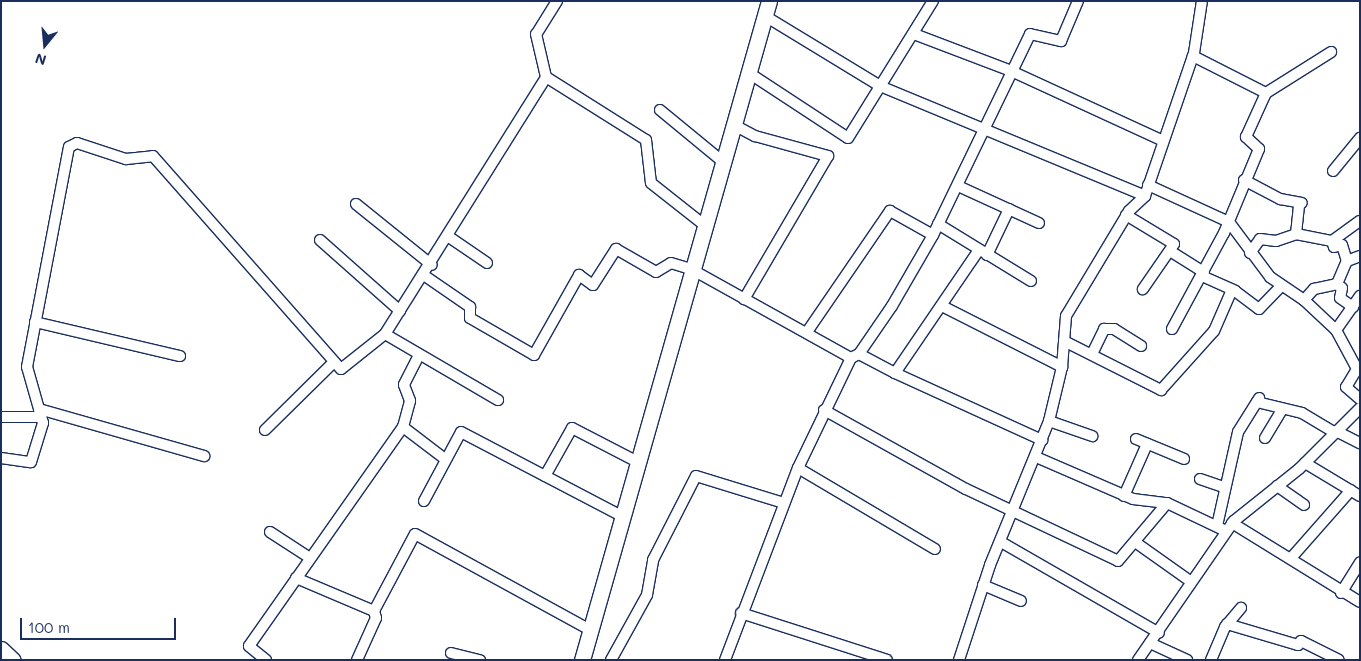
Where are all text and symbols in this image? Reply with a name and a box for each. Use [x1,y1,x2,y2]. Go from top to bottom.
north arrow [20,20,70,70]
text: N [33,49,48,70]
scale bar [22,608,179,640]
text: 100 m [28,617,70,637]

